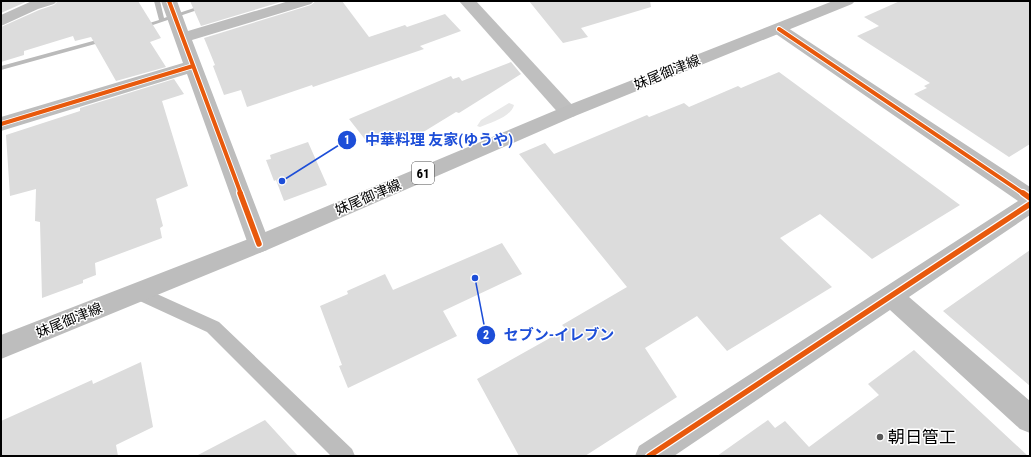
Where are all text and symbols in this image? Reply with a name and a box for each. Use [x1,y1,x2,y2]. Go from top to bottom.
street label: 妹尾御津線 [632,51,702,93]
callout: 中華料理 友家(ゆうや) [337,127,521,154]
text: 中華料理 友家(ゆうや) [365,131,513,149]
text: 1 [344,133,350,147]
road number: 61 [412,162,434,184]
street label: 妹尾御津線 [333,176,403,218]
street label: 妹尾御津線 [34,299,104,341]
callout: セブン-イレブン [476,322,622,349]
text: セブン-イレブン [504,326,614,344]
text: 2 [483,328,489,342]
place label: 朝日管工 [888,427,956,447]
marker: 朝日管工 [875,432,885,442]

